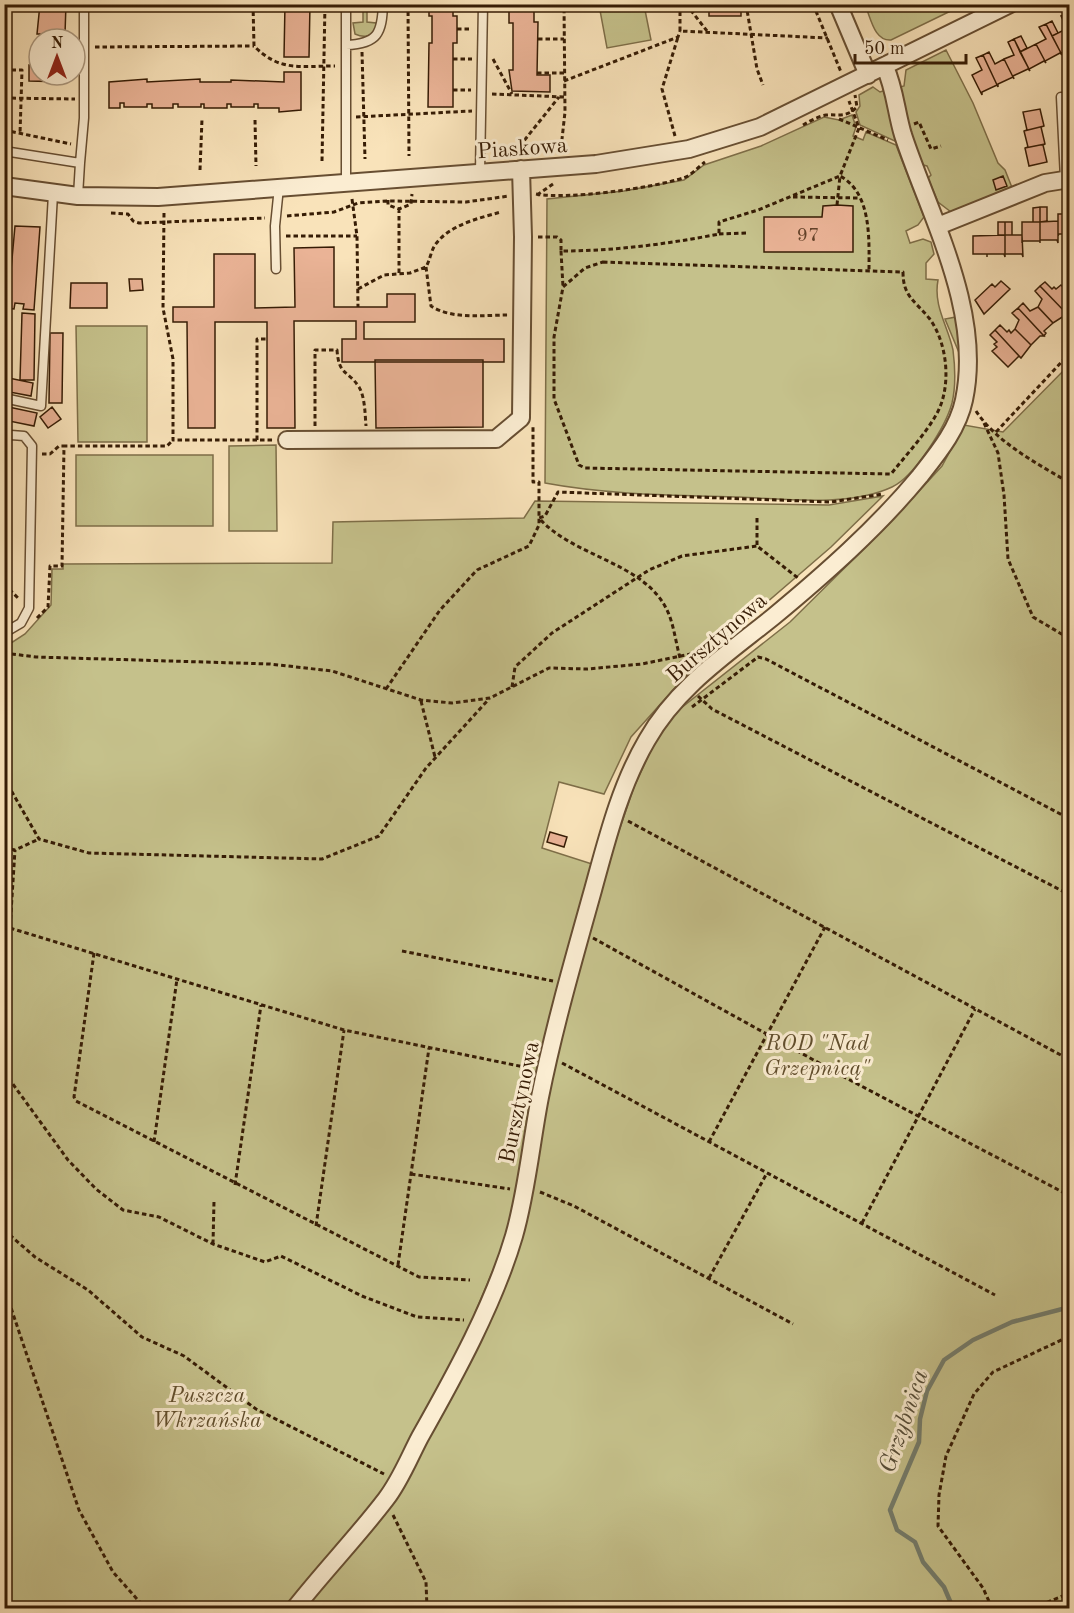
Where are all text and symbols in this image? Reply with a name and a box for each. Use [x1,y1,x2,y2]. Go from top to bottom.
north arrow [27,27,87,87]
scale bar [855,27,966,65]
text: N [51,36,64,52]
text: 50 m [864,40,904,58]
street label: Piaskowa [476,135,568,163]
house number: 97 [796,226,820,246]
street label: Bursztynowa [663,589,771,688]
park label: ROD "Nad Grzepnicą" [764,1033,871,1080]
street label: Bursztynowa [496,1039,544,1165]
water label: Grzybnica [876,1367,934,1476]
park label: Puszcza Wkrzańska [152,1385,262,1432]

